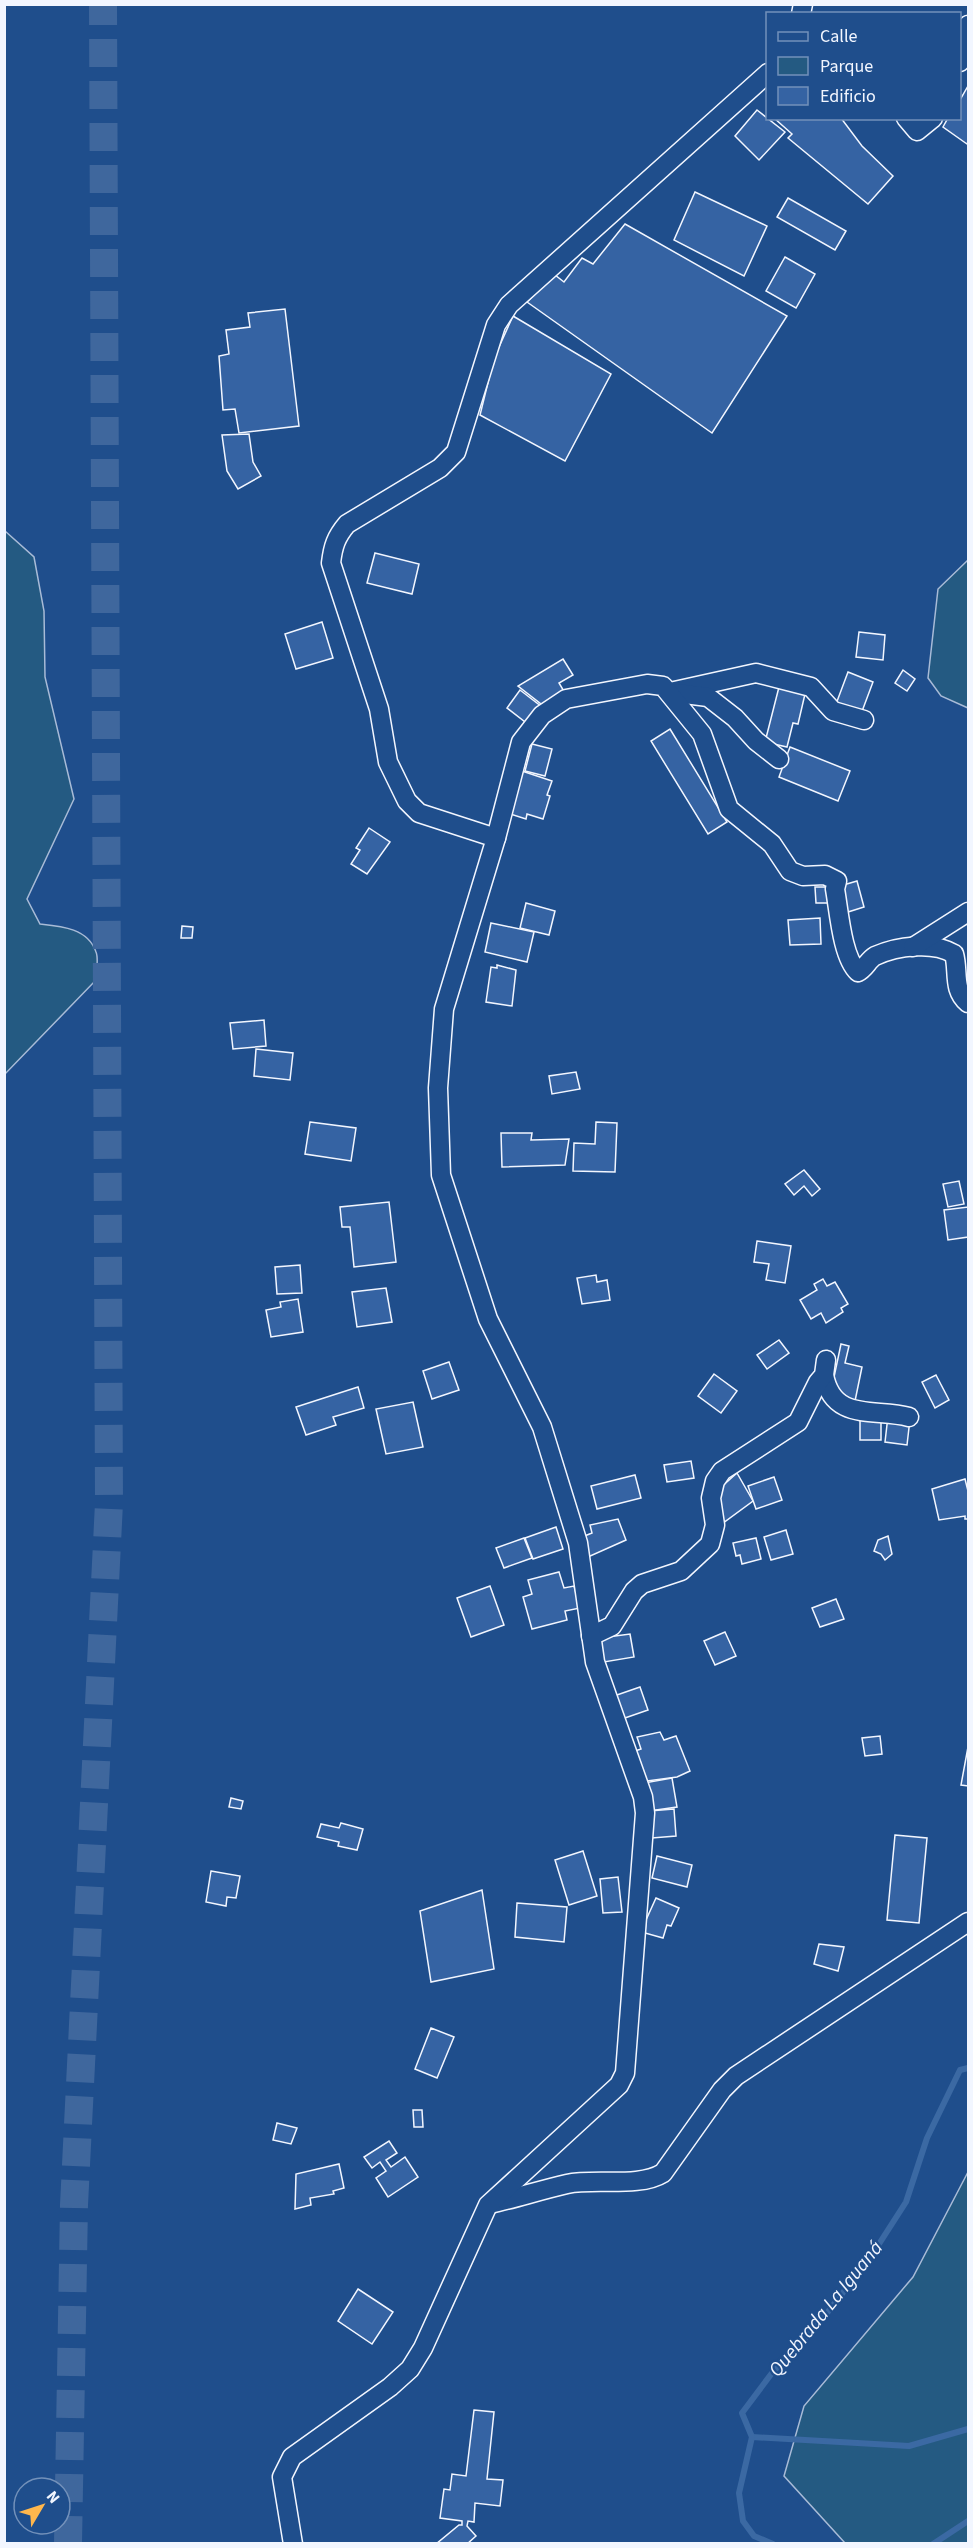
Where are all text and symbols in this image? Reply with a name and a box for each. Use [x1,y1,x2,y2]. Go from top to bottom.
legend [766,12,961,120]
text: Calle [820,24,858,49]
text: Parque [820,54,873,79]
text: Edificio [820,84,876,109]
water label: Quebrada La Iguaná [762,2235,890,2383]
north arrow [12,2476,72,2536]
text: N [41,2486,65,2508]

